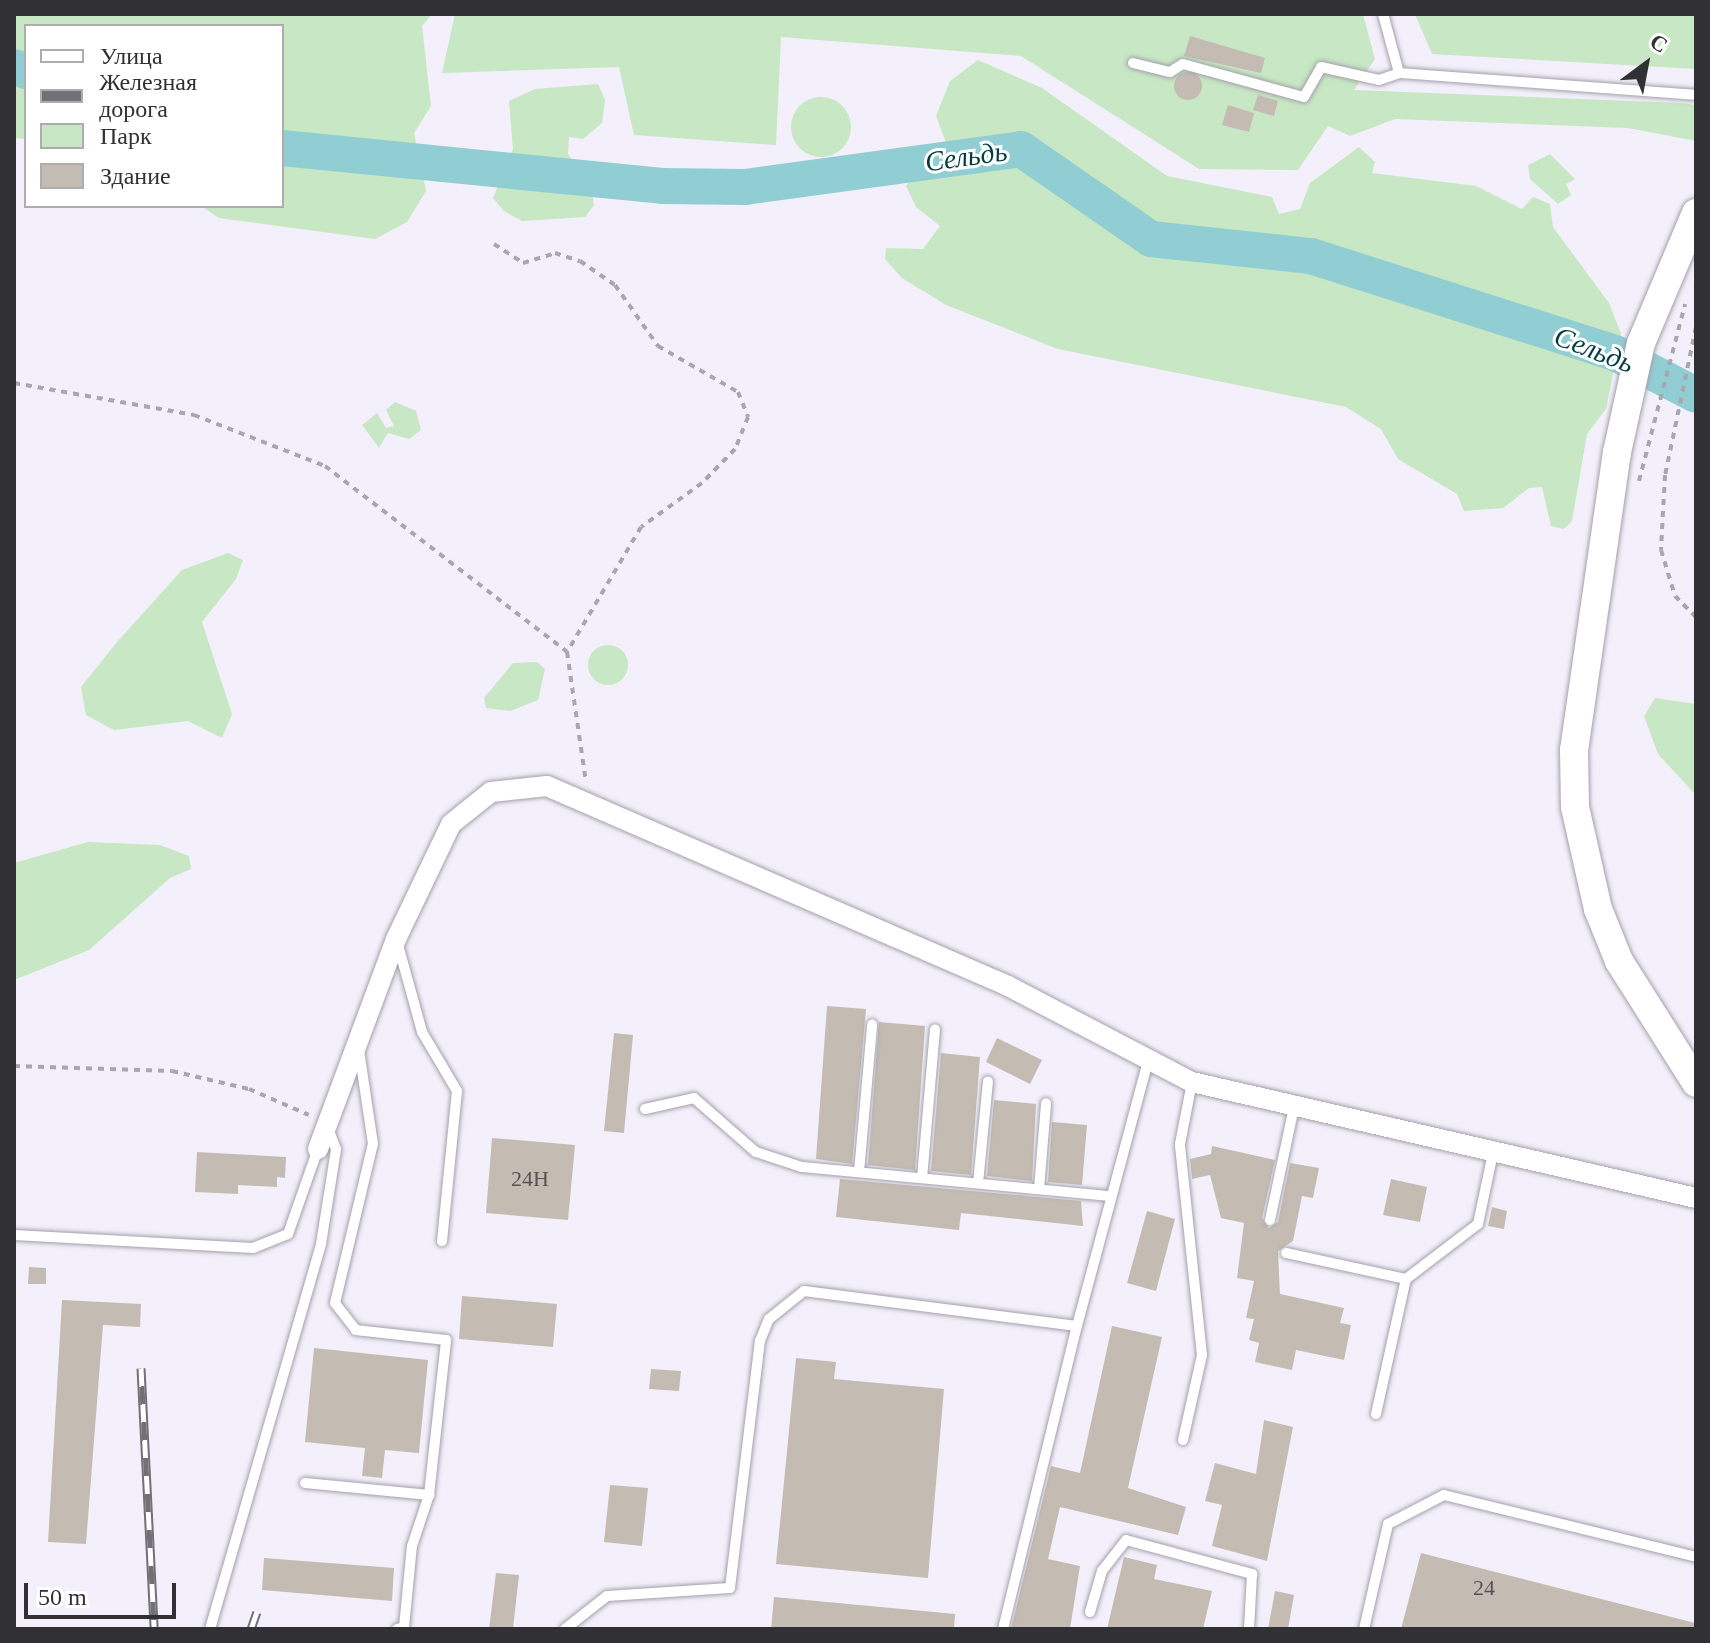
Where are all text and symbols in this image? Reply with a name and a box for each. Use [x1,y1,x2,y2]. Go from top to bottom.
legend [24,24,284,208]
north arrow [1606,24,1686,104]
text: С [1646,28,1672,58]
text: Улица [100,43,163,69]
text: Железная дорога [99,69,197,122]
text: Парк [100,123,152,149]
water label: Сельдь [923,135,1009,179]
text: Здание [100,163,171,189]
water label: Сельдь [1549,320,1639,380]
house number: 24Н [511,1166,549,1192]
scale bar [28,1567,180,1617]
house number: 24 [1473,1575,1495,1601]
text: 50 m [38,1584,87,1610]

